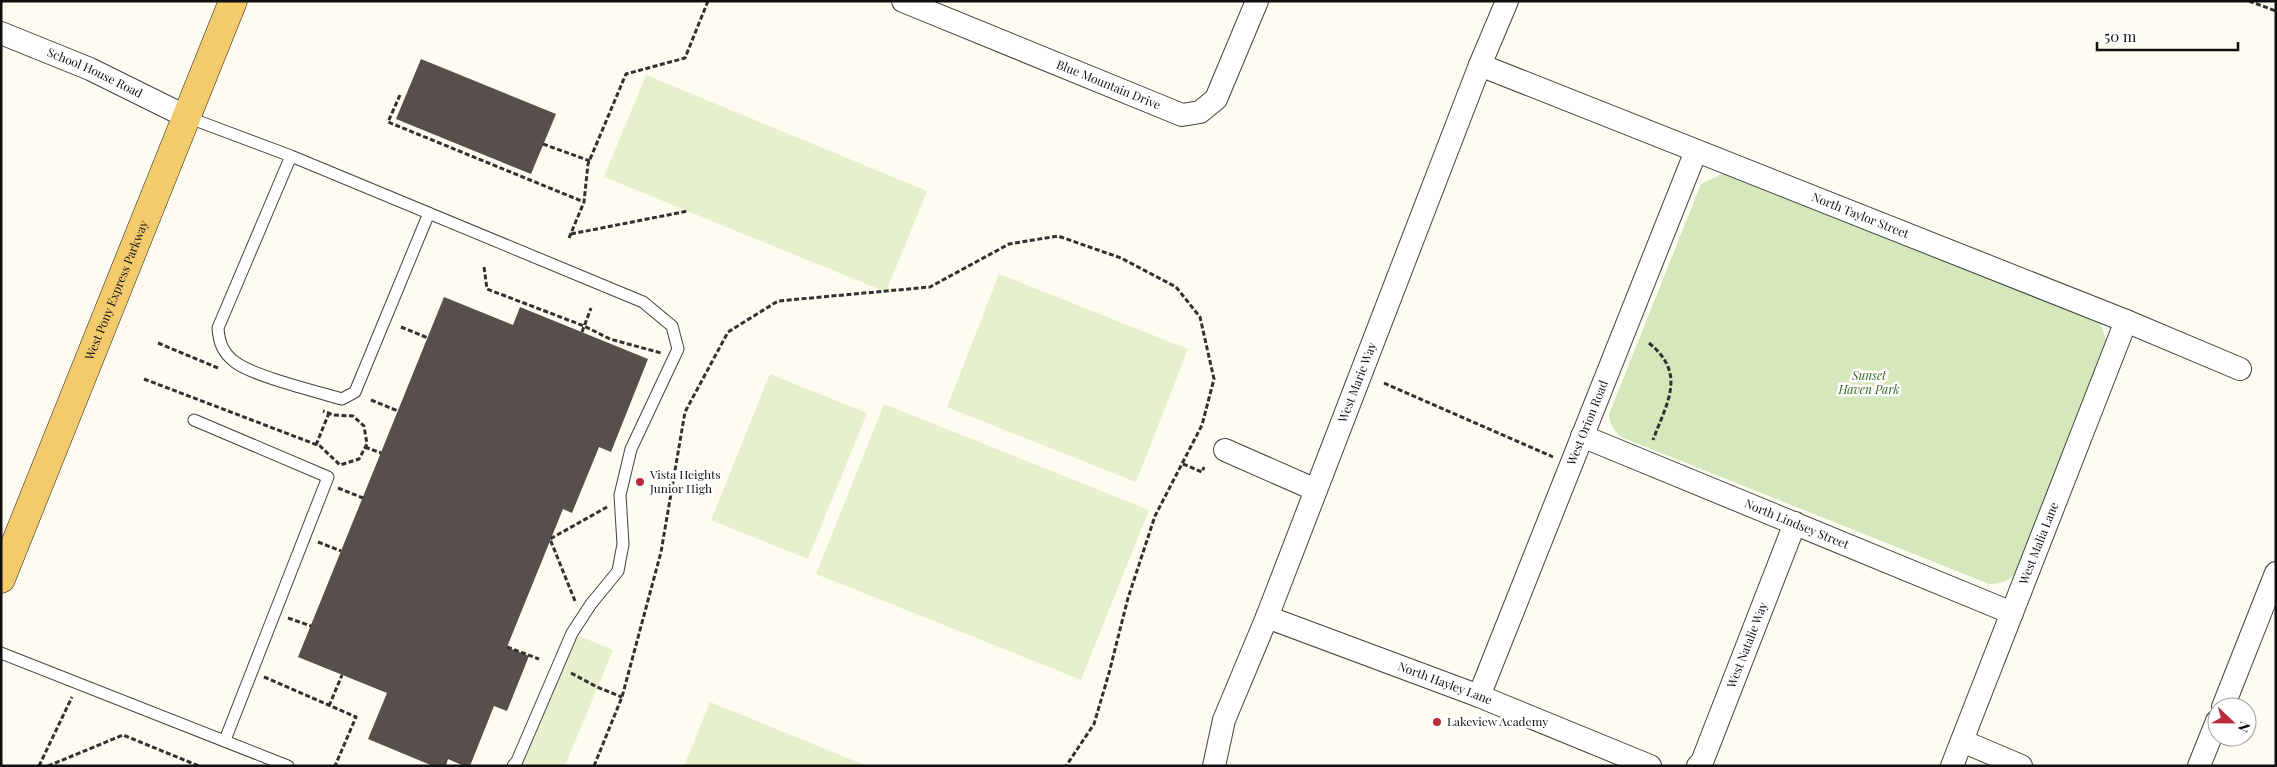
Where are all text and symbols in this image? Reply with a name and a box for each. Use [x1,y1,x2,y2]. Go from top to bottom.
scale bar [2097,20,2238,52]
text: 50 m [2104,26,2137,46]
street label: School House Road [45,44,146,101]
street label: Blue Mountain Drive [1054,56,1163,112]
street label: North Taylor Street [1810,188,1912,242]
street label: West Pony Express Parkway [80,218,151,363]
street label: West Marie Way [1333,340,1379,426]
park label: Sunset Haven Park [1837,367,1900,397]
street label: West Orion Road [1562,378,1611,468]
place label: Vista Heights Junior High [649,466,721,496]
marker: Vista Heights Junior High [634,476,646,488]
street label: North Lindsey Street [1742,495,1852,552]
street label: West Malia Lane [2014,500,2061,587]
street label: West Natalie Way [1722,600,1770,691]
street label: North Hayley Lane [1396,658,1495,708]
north arrow [2207,697,2257,747]
place label: Lakeview Academy [1447,713,1548,729]
marker: Lakeview Academy [1431,716,1443,728]
text: N [2234,719,2255,735]

